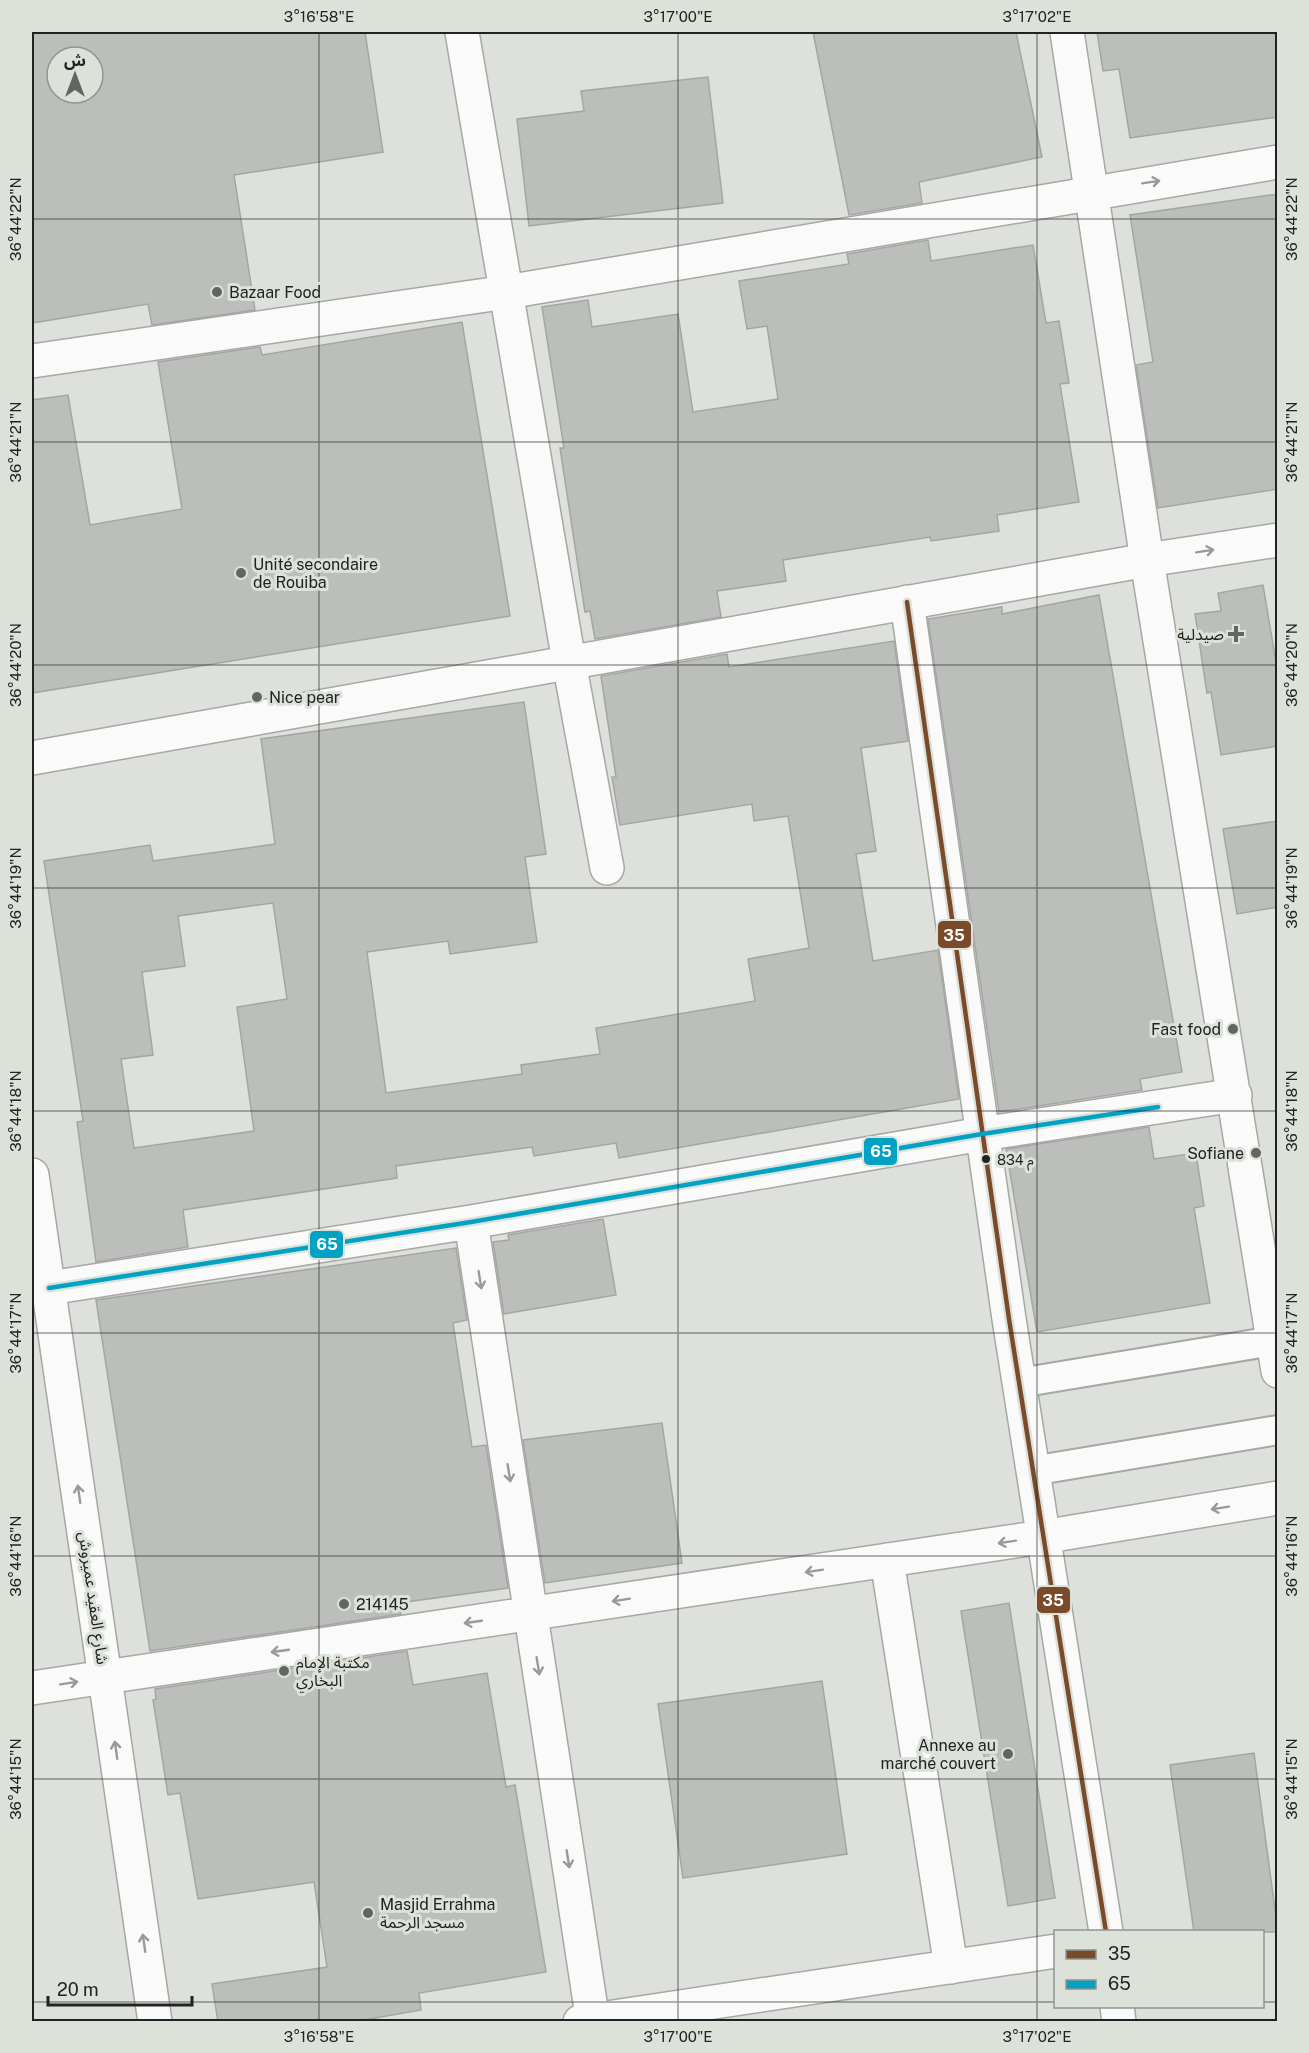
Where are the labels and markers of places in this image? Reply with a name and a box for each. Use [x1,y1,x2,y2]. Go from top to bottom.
place label: Bazaar Food [229,283,321,302]
marker: Bazaar Food [210,285,224,299]
place label: Unité secondaire de Rouiba [253,555,378,592]
marker: Unité secondaire de Rouiba [234,566,248,580]
place label: صيدلية [1177,625,1224,644]
marker: صيدلية [1229,627,1243,641]
place label: Nice pear [269,688,340,707]
marker: Nice pear [250,690,264,704]
place label: Fast food [1151,1020,1221,1039]
marker: Fast food [1226,1022,1240,1036]
place label: Sofiane [1187,1144,1244,1163]
marker: Sofiane [1249,1146,1263,1160]
place label: م 834 [997,1152,1034,1171]
marker: م 834 [980,1153,992,1165]
place label: 214145 [356,1595,409,1614]
marker: 214145 [337,1597,351,1611]
place label: مكتبة الإمام البخاري [296,1653,370,1693]
marker: مكتبة الإمام البخاري [277,1664,291,1678]
place label: Annexe au marché couvert [881,1736,996,1773]
marker: Annexe au marché couvert [1001,1747,1015,1761]
place label: Masjid Errahma مسجد الرحمة [380,1895,495,1932]
marker: Masjid Errahma مسجد الرحمة [361,1906,375,1920]

